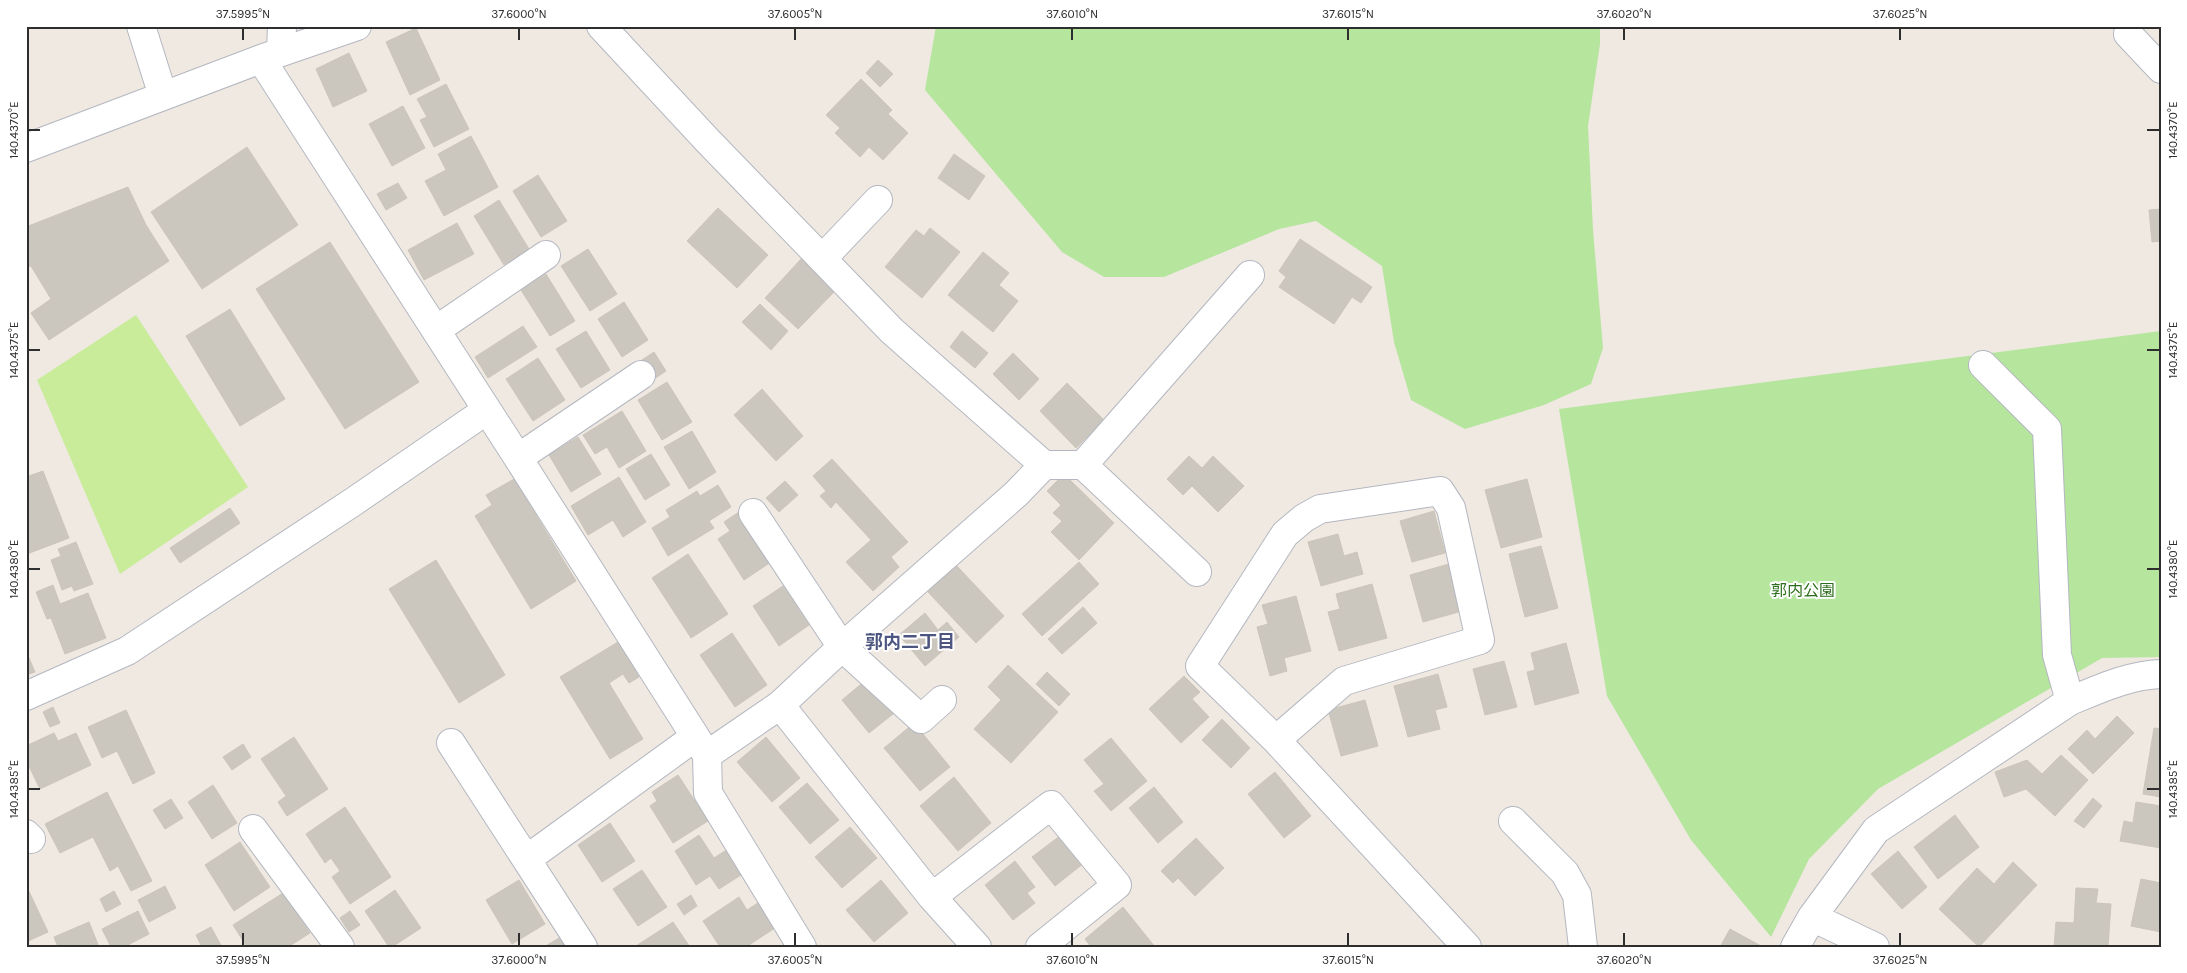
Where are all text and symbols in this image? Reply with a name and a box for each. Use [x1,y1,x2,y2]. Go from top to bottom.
text: 37.5995°N [216,7,270,21]
text: 37.6000°N [491,7,547,21]
text: 37.6005°N [767,7,823,21]
text: 37.6010°N [1046,7,1098,21]
text: 37.6015°N [1322,7,1374,21]
text: 37.6020°N [1596,7,1652,21]
text: 37.6025°N [1873,7,1927,21]
text: 140.4370°E [7,101,21,159]
text: 140.4370°E [2166,101,2180,159]
text: 140.4375°E [7,322,21,378]
text: 140.4375°E [2166,322,2180,378]
text: 140.4380°E [7,539,21,599]
text: 140.4380°E [2166,539,2180,599]
park label: 郭内公園 [1771,581,1835,600]
district label: 郭内二丁目 [865,631,955,653]
text: 140.4385°E [7,760,21,818]
text: 140.4385°E [2166,760,2180,818]
text: 37.5995°N [216,953,270,967]
text: 37.6000°N [491,953,547,967]
text: 37.6005°N [767,953,823,967]
text: 37.6010°N [1046,953,1098,967]
text: 37.6015°N [1322,953,1374,967]
text: 37.6020°N [1596,953,1652,967]
text: 37.6025°N [1873,953,1927,967]

